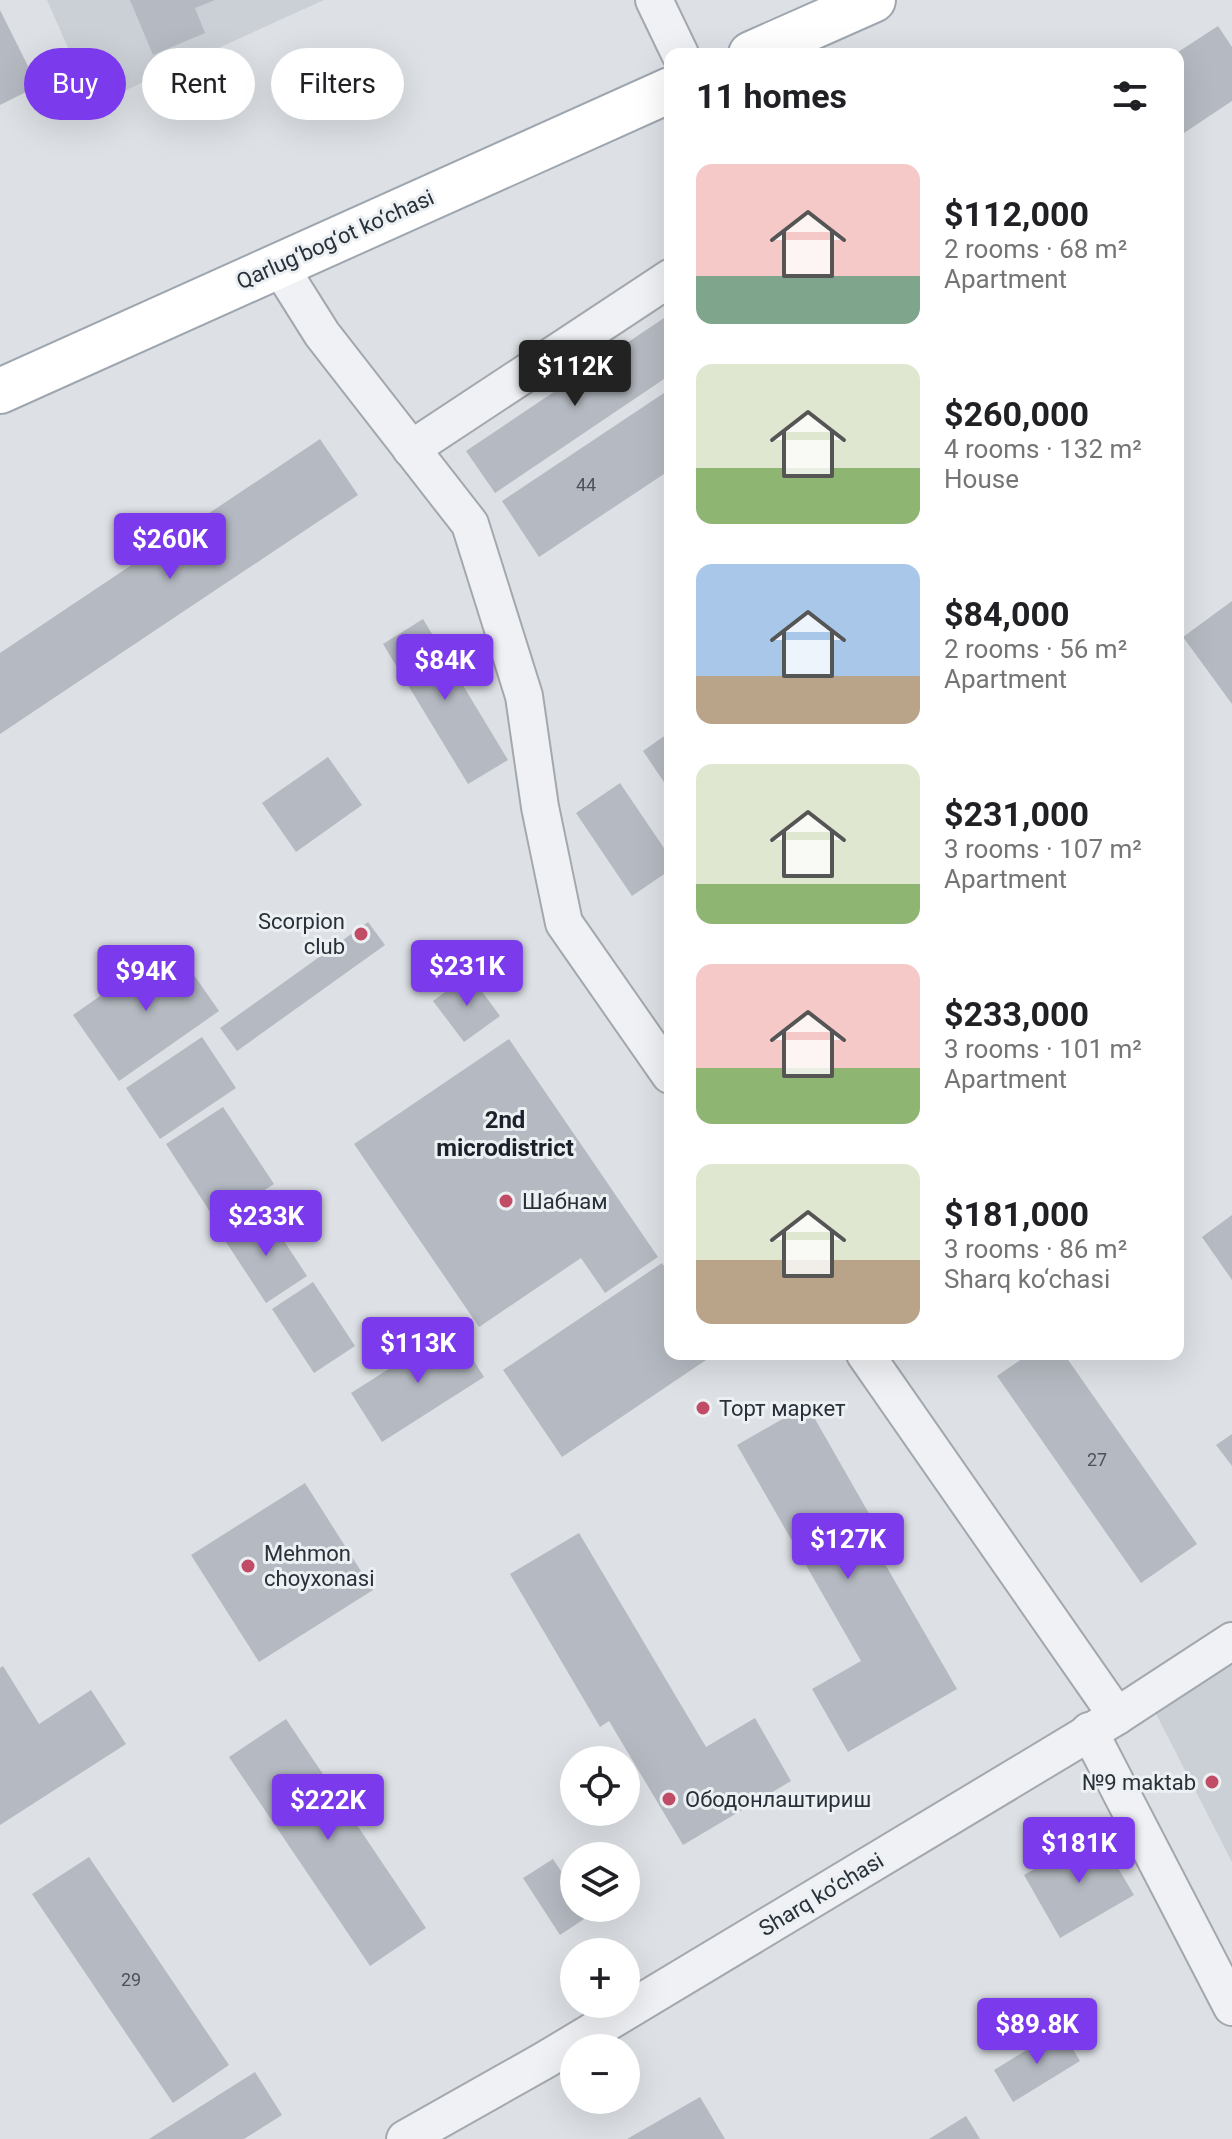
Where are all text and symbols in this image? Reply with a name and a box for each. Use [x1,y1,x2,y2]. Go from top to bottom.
chip: Buy [24,48,126,120]
chip: Rent [142,48,255,120]
chip: Filters [271,48,404,120]
icon: filters [1108,74,1152,118]
text: 11 homes [696,76,847,116]
street label: Qarlug‘bog‘ot ko‘chasi [233,185,438,294]
text: $112,000 [944,194,1089,234]
icon: home [760,196,856,292]
text: 2 rooms · 68 m² [944,234,1127,264]
text: Apartment [944,264,1067,294]
pin: $112K [519,340,631,408]
text: $112K [537,351,613,381]
text: $260,000 [944,394,1089,434]
icon: home [760,396,856,492]
text: 4 rooms · 132 m² [944,434,1142,464]
text: House [944,464,1019,494]
house number: 44 [576,474,596,495]
pin: $260K [114,513,226,581]
text: $260K [132,524,208,554]
text: $84,000 [944,594,1069,634]
icon: home [760,596,856,692]
pin: $84K [398,634,492,702]
text: 2 rooms · 56 m² [944,634,1127,664]
text: $84K [414,645,476,675]
text: Apartment [944,664,1067,694]
text: $231,000 [944,794,1089,834]
icon: home [760,796,856,892]
text: 3 rooms · 107 m² [944,834,1142,864]
text: Apartment [944,864,1067,894]
place label: Scorpion club [258,909,345,959]
marker: Scorpion club [352,925,370,943]
pin: $231K [411,940,523,1008]
pin: $94K [99,945,193,1013]
text: $231K [429,951,505,981]
text: $94K [115,956,177,986]
text: $233,000 [944,994,1089,1034]
icon: home [760,996,856,1092]
text: 3 rooms · 101 m² [944,1034,1142,1064]
text: Apartment [944,1064,1067,1094]
district label: 2nd microdistrict [436,1106,574,1162]
place label: Шабнам [522,1189,608,1214]
pin: $233K [210,1190,322,1258]
marker: Шабнам [497,1192,515,1210]
text: $181,000 [944,1194,1089,1234]
icon: home [760,1196,856,1292]
text: $233K [228,1201,304,1231]
text: 3 rooms · 86 m² [944,1234,1127,1264]
text: Sharq ko‘chasi [944,1264,1110,1294]
pin: $113K [362,1317,474,1385]
text: $113K [380,1328,456,1358]
place label: Торт маркет [719,1396,846,1421]
marker: Торт маркет [694,1399,712,1417]
house number: 27 [1087,1449,1107,1470]
pin: $127K [792,1513,904,1581]
text: $127K [810,1524,886,1554]
place label: Mehmon choyxonasi [264,1541,375,1591]
marker: Mehmon choyxonasi [239,1557,257,1575]
map controls [560,1746,640,2114]
button: locate [560,1746,640,1826]
place label: №9 maktab [1082,1770,1196,1795]
marker: №9 maktab [1203,1773,1221,1791]
pin: $222K [272,1774,384,1842]
text: $222K [290,1785,366,1815]
place label: Ободонлаштириш [685,1787,871,1812]
marker: Ободонлаштириш [660,1790,678,1808]
pin: $181K [1023,1817,1135,1885]
text: $181K [1041,1828,1117,1858]
button: layers [560,1842,640,1922]
street label: Sharq ko‘chasi [755,1847,888,1941]
button: + [560,1938,640,2018]
house number: 29 [121,1969,141,1990]
pin: $89.8K [972,1998,1102,2066]
text: $89.8K [995,2009,1079,2039]
button: − [560,2034,640,2114]

